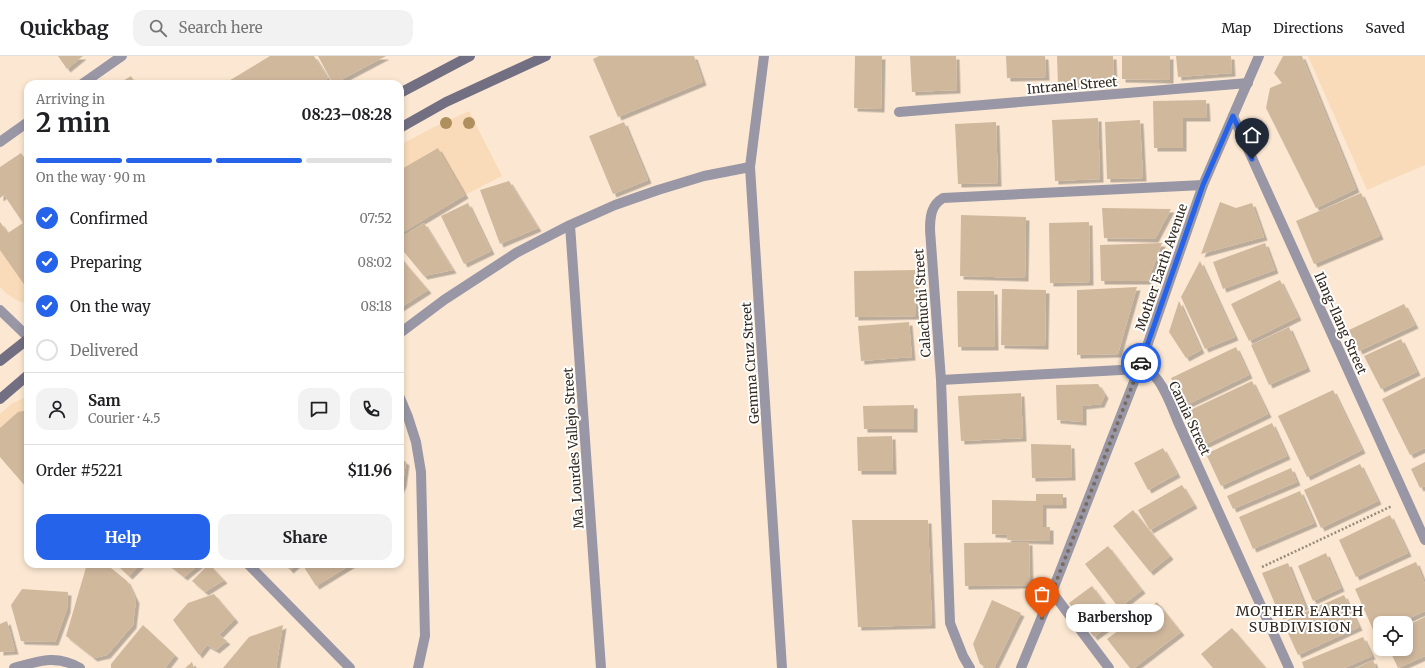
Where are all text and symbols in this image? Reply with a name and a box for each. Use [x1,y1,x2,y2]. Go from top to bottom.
search box [133,10,413,46]
text: Quickbag [20,16,109,40]
icon: search [147,17,169,39]
text: Search here [179,18,263,37]
text: Map [1221,19,1251,37]
text: Directions [1273,19,1343,37]
text: Saved [1365,19,1405,37]
street label: Intranel Street [1026,73,1118,98]
text: Arriving in [36,91,105,108]
text: 08:23–08:28 [302,105,392,124]
text: 2 min [36,106,110,139]
pin [1235,118,1269,159]
icon: home [1241,124,1263,146]
text: On the way · 90 m [36,169,146,186]
street label: Mother Earth Avenue [1132,201,1191,333]
icon: check [36,207,58,229]
text: Confirmed [70,209,148,228]
text: 07:52 [359,210,392,227]
street label: Calachuchi Street [910,248,935,358]
icon: check [36,251,58,273]
text: Preparing [70,253,142,272]
text: 08:02 [358,254,392,271]
street label: Ilang-Ilang Street [1310,269,1371,377]
icon: check [36,295,58,317]
text: On the way [70,297,151,316]
text: 08:18 [360,298,392,315]
street label: Gemma Cruz Street [738,301,763,424]
text: Delivered [70,341,138,360]
courier [1121,343,1161,383]
icon: car [1130,352,1152,374]
street label: Ma. Lourdes Vallejo Street [559,367,588,529]
street label: Camia Street [1165,378,1214,458]
button: person [36,388,78,430]
button: chat [298,388,340,430]
button: phone [350,388,392,430]
text: Sam [88,391,121,410]
text: Courier · 4.5 [88,410,161,427]
text: Order #5221 [36,461,122,480]
text: $11.96 [347,461,392,480]
button: Help [36,514,210,560]
button: Share [218,514,392,560]
pin [1025,577,1059,618]
icon: bag [1031,583,1053,605]
district label: MOTHER EARTH SUBDIVISION [1236,602,1364,636]
callout: Barbershop [1066,604,1164,632]
text: Barbershop [1078,609,1152,626]
map controls [1373,616,1413,656]
button: locate [1373,616,1413,656]

